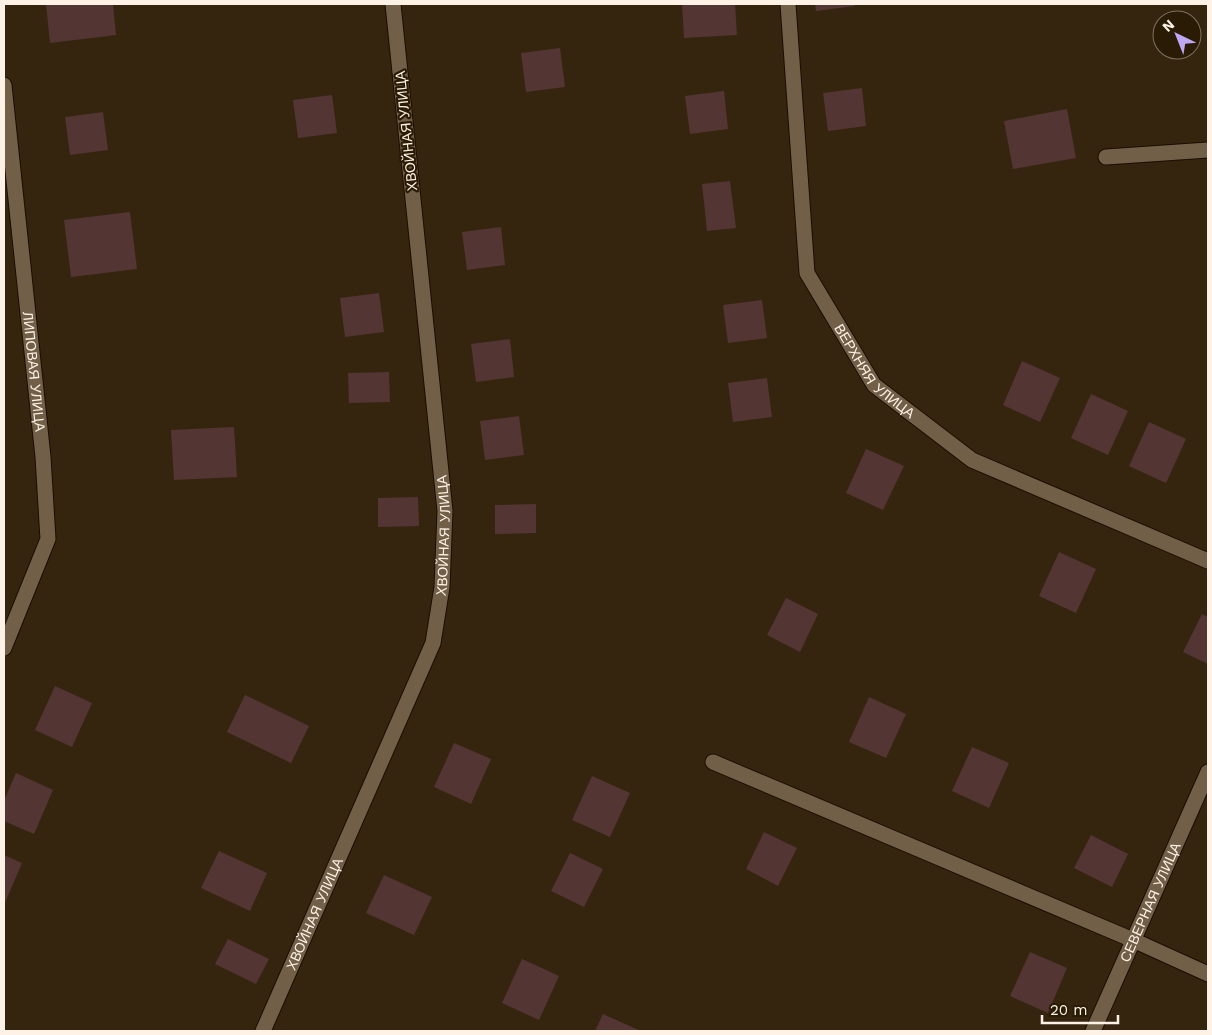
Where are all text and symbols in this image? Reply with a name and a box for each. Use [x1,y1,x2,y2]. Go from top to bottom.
north arrow [1152,10,1202,60]
text: N [1159,16,1177,35]
street label: ХВОЙНАЯ УЛИЦА [391,69,420,192]
street label: ЛИПОВАЯ УЛИЦА [20,311,48,433]
street label: ВЕРХНЯЯ УЛИЦА [831,321,919,422]
street label: ХВОЙНАЯ УЛИЦА [433,474,453,597]
street label: СЕВЕРНАЯ УЛИЦА [1117,839,1184,964]
street label: ХВОЙНАЯ УЛИЦА [283,855,346,972]
scale bar [1042,992,1118,1024]
text: 20 m [1050,1001,1088,1019]

